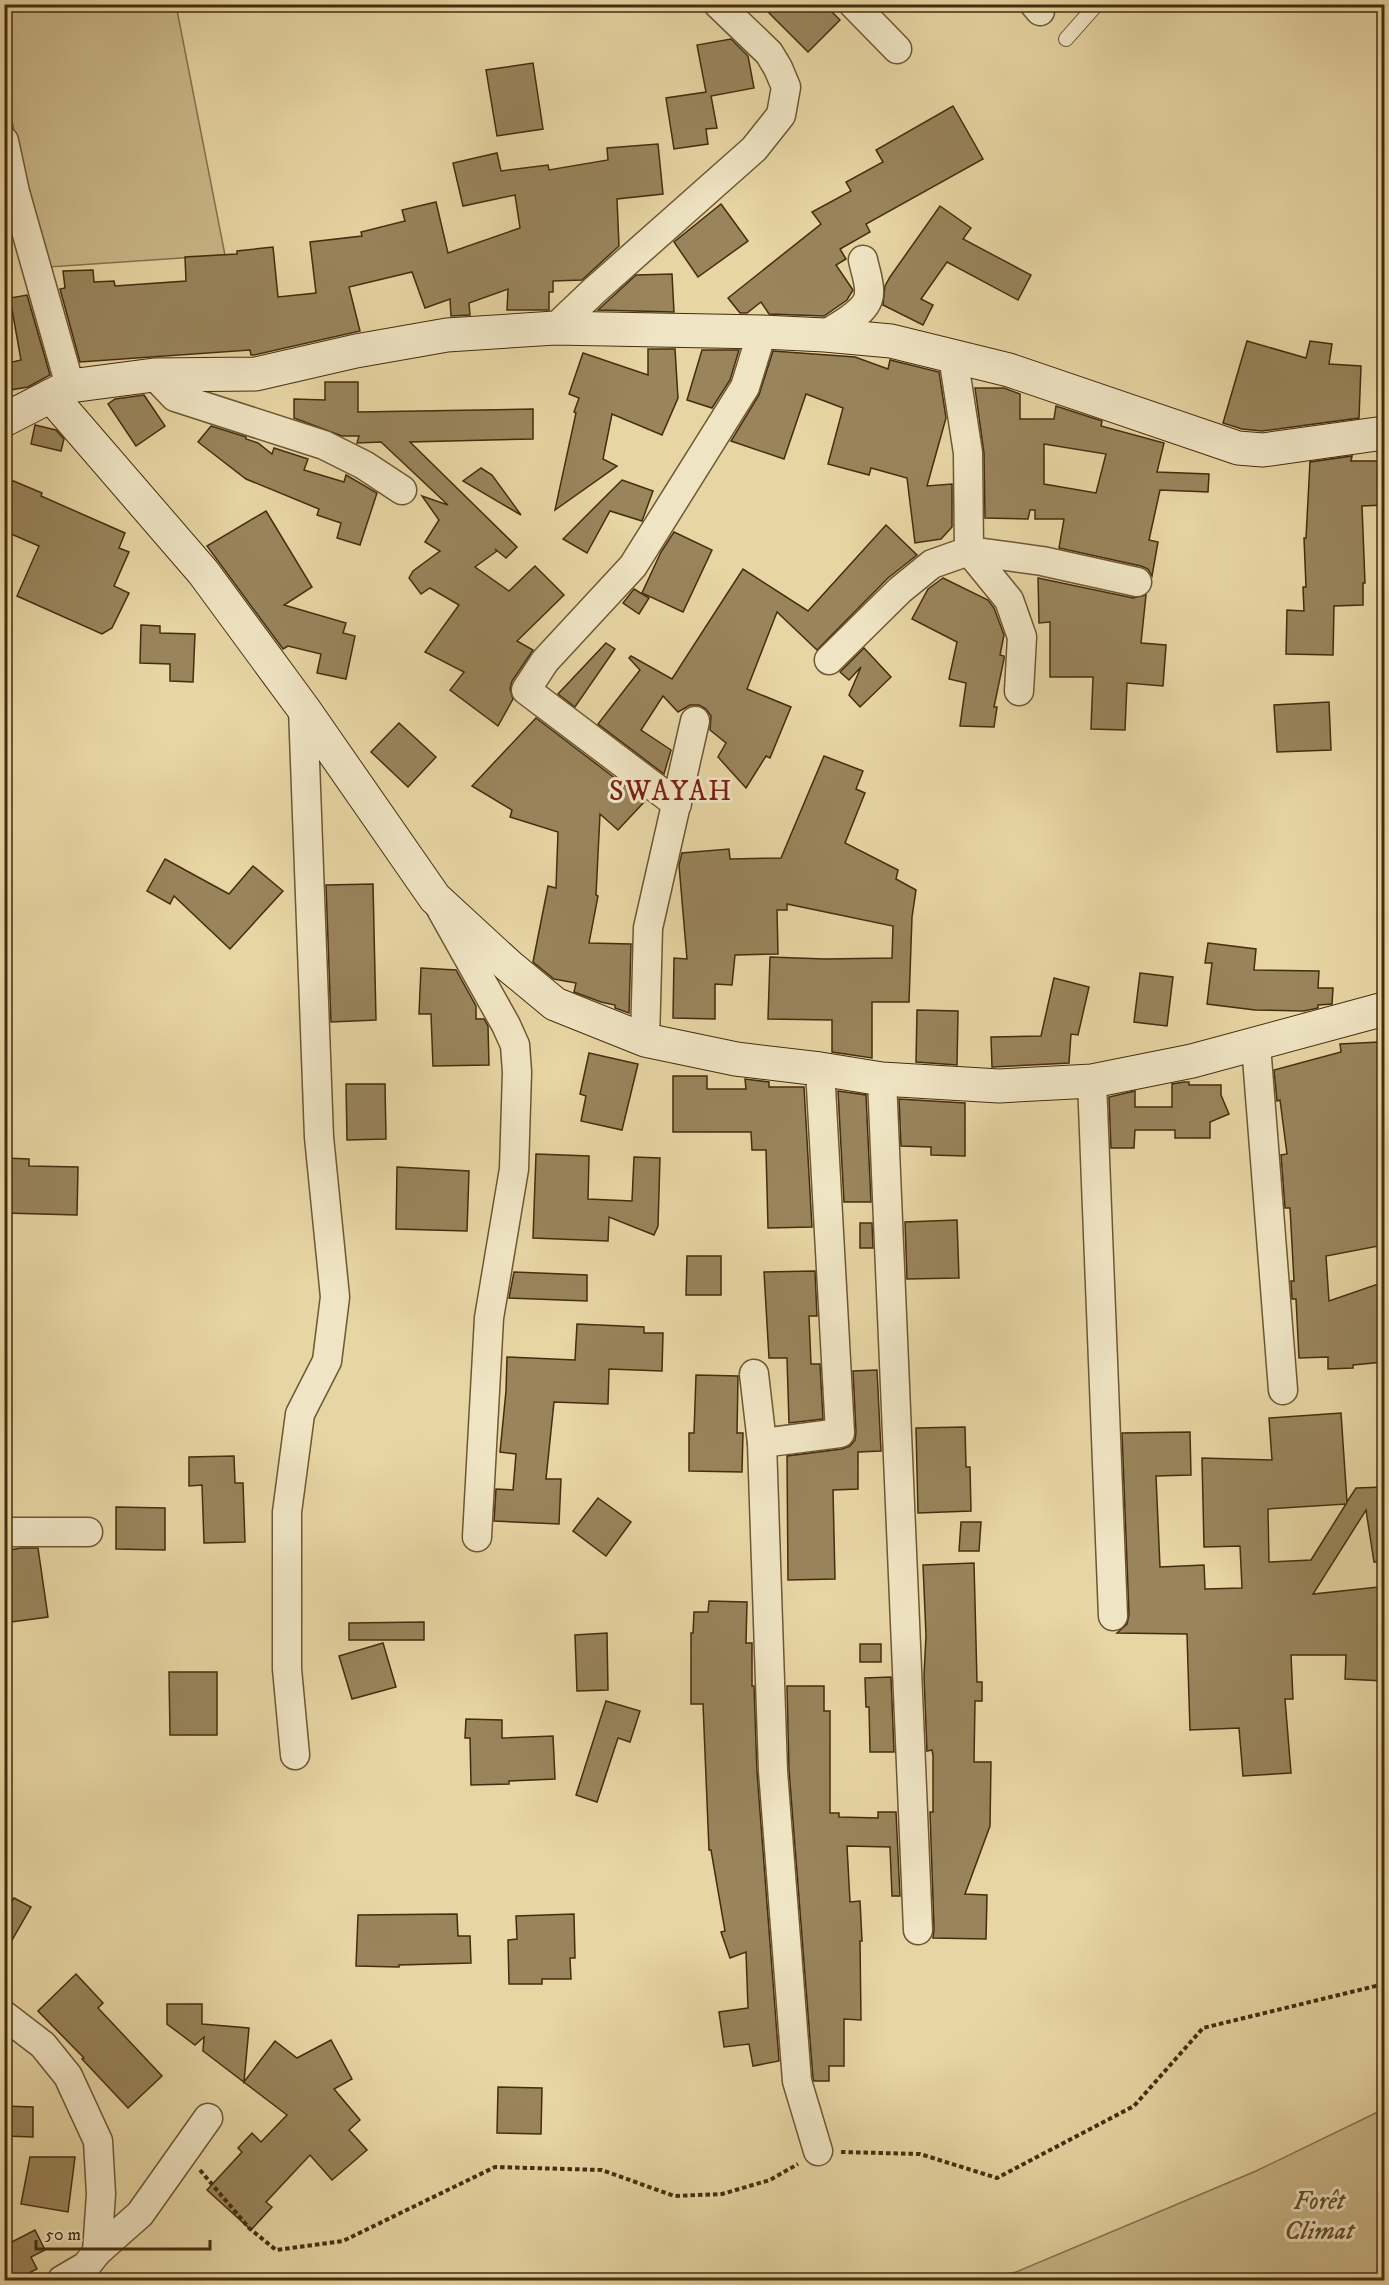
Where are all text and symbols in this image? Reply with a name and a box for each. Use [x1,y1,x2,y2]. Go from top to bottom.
district label: SWAYAH [609,774,733,809]
park label: Forêt Climat [1284,2185,1356,2248]
scale bar [36,2213,210,2251]
text: 50 m [45,2224,81,2246]

